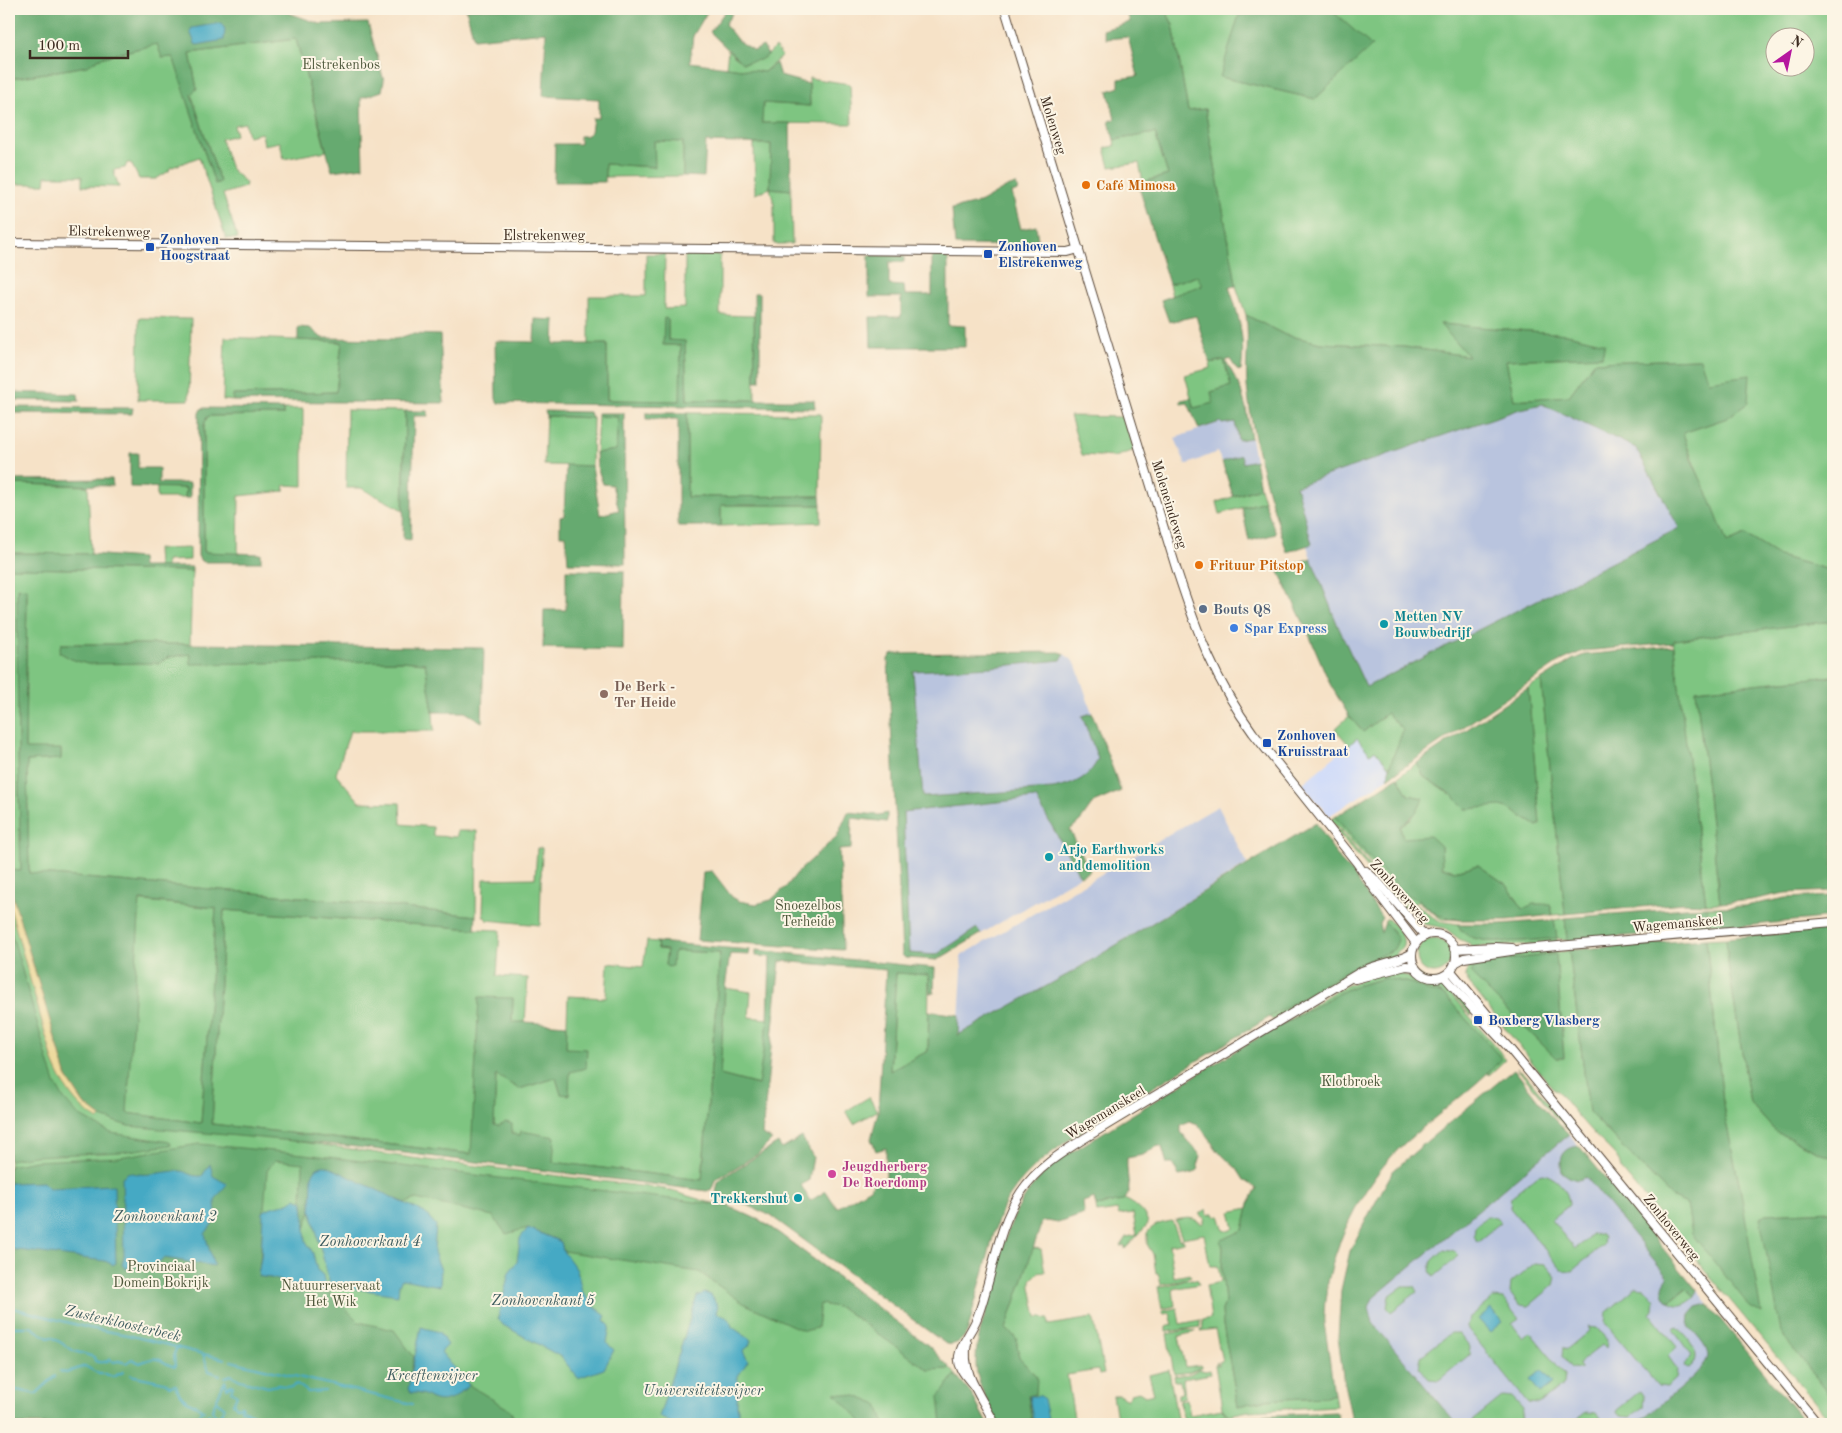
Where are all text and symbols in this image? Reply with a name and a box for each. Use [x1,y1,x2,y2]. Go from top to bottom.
scale bar [30,28,128,60]
north arrow [1764,28,1814,78]
text: N [1788,33,1805,51]
text: 100 m [38,39,80,54]
park label: Elstrekenbos [302,58,380,72]
street label: Molenweg [1037,94,1069,157]
marker: Café Mimosa [1080,179,1092,191]
place label: Café Mimosa [1096,179,1176,193]
street label: Elstrekenweg [68,224,151,240]
street label: Elstrekenweg [503,229,585,243]
place label: Zonhoven Hoogstraat [160,233,230,263]
place label: Zonhoven Elstrekenweg [998,240,1083,270]
marker: Zonhoven Hoogstraat [144,241,156,253]
marker: Zonhoven Elstrekenweg [982,248,994,260]
street label: Moleneindeweg [1149,458,1189,551]
marker: Frituur Pitstop [1193,559,1205,571]
place label: Frituur Pitstop [1209,559,1304,573]
marker: Bouts Q8 [1197,603,1209,615]
place label: Bouts Q8 [1213,603,1271,617]
place label: Metten NV Bouwbedrijf [1394,610,1472,640]
marker: Metten NV Bouwbedrijf [1378,618,1390,630]
marker: Spar Express [1228,622,1240,634]
place label: Spar Express [1244,622,1327,636]
place label: De Berk - Ter Heide [614,680,676,710]
marker: De Berk - Ter Heide [598,688,610,700]
place label: Zonhoven Kruisstraat [1277,729,1348,759]
marker: Zonhoven Kruisstraat [1261,737,1273,749]
place label: Arjo Earthworks and demolition [1059,843,1164,873]
marker: Arjo Earthworks and demolition [1043,851,1055,863]
street label: Zonhoverweg [1367,857,1432,927]
park label: Snoezelbos Terheide [775,899,841,929]
street label: Wagemanskeel [1631,913,1723,935]
marker: Boxberg Vlasberg [1472,1014,1484,1026]
place label: Boxberg Vlasberg [1488,1014,1600,1028]
park label: Klotbroek [1321,1075,1381,1089]
street label: Wagemanskeel [1063,1083,1148,1142]
place label: Jeugdherberg De Roerdomp [842,1160,928,1190]
marker: Jeugdherberg De Roerdomp [826,1168,838,1180]
place label: Trekkershut [710,1192,788,1206]
marker: Trekkershut [792,1192,804,1204]
street label: Zonhoverweg [1640,1192,1702,1264]
water label: Zonhovenkant 2 [113,1210,217,1225]
water label: Zonhoverkant 4 [319,1235,421,1250]
park label: Provinciaal Domein Bokrijk [113,1260,209,1290]
park label: Natuurreservaat Het Wik [281,1279,381,1309]
water label: Zonhovenkant 5 [491,1293,595,1309]
water label: Zusterkloosterbeek [63,1304,182,1345]
water label: Kreeftenvijver [385,1369,478,1384]
water label: Universiteitsvijver [643,1384,764,1399]

